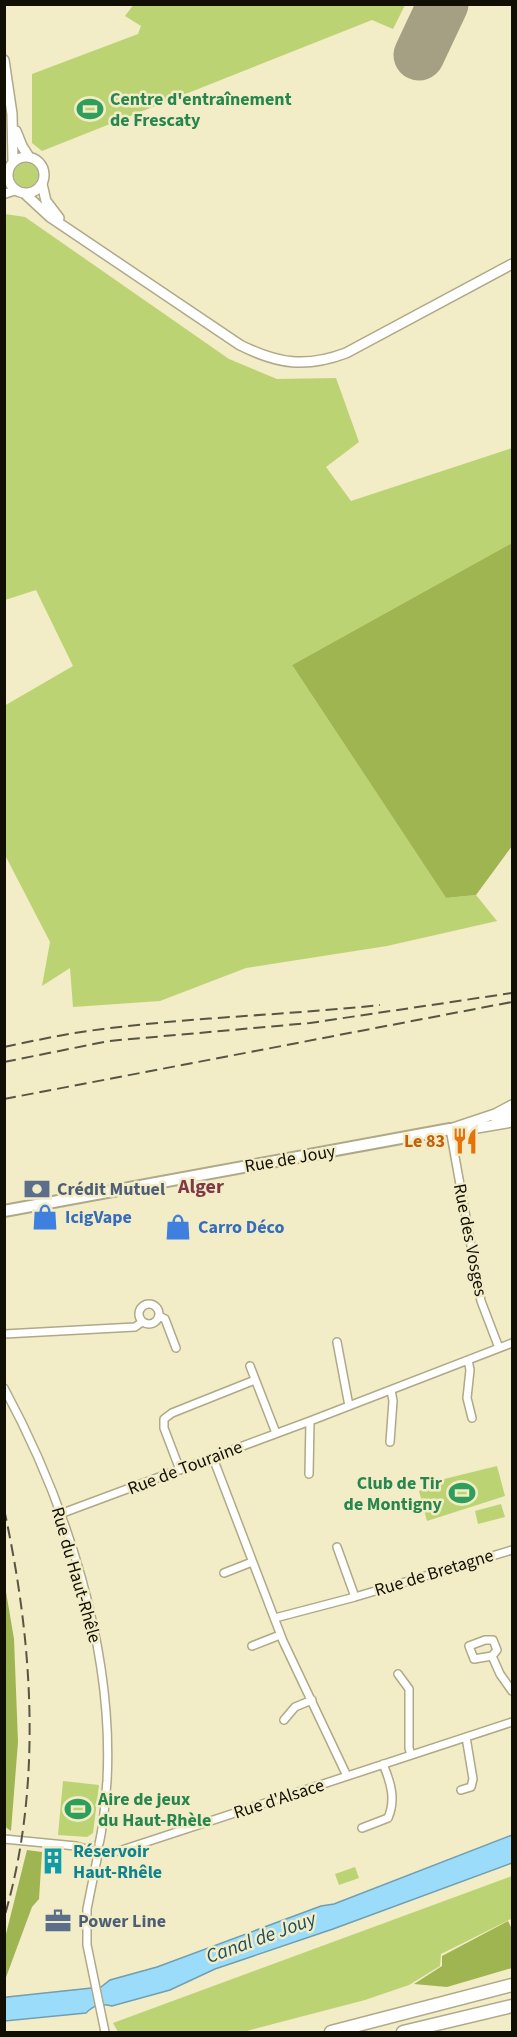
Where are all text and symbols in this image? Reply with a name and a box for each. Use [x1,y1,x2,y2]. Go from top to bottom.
place label: Centre d'entraînement de Frescaty [110,87,292,133]
sports icon: Centre d'entraînement de Frescaty [75,94,105,124]
restaurant icon: Le 83 [450,1126,480,1156]
place label: Le 83 [404,1129,445,1154]
street label: Rue de Jouy [243,1139,338,1179]
district label: Alger [177,1173,224,1201]
bank icon: Crédit Mutuel [22,1174,52,1204]
place label: Crédit Mutuel [57,1177,165,1202]
street label: Rue des Vosges [447,1182,493,1298]
shop icon: IcigVape [30,1202,60,1232]
place label: IcigVape [65,1205,132,1230]
shop icon: Carro Déco [163,1212,193,1242]
place label: Carro Déco [198,1215,284,1240]
street label: Rue de Touraine [124,1435,246,1501]
place label: Club de Tir de Montigny [344,1471,443,1517]
sports icon: Club de Tir de Montigny [447,1478,477,1508]
street label: Rue du Haut-Rhêle [45,1504,107,1646]
street label: Rue de Bretagne [371,1543,497,1603]
street label: Rue d'Alsace [231,1773,328,1825]
place label: Aire de jeux du Haut-Rhèle [97,1787,211,1833]
sports icon: Aire de jeux du Haut-Rhèle [63,1794,93,1824]
place label: Réservoir Haut-Rhêle [73,1839,162,1885]
building icon: Réservoir Haut-Rhêle [38,1846,68,1876]
water label: Canal de Jouy [202,1905,321,1971]
office icon: Power Line [43,1906,73,1936]
place label: Power Line [78,1909,166,1934]

